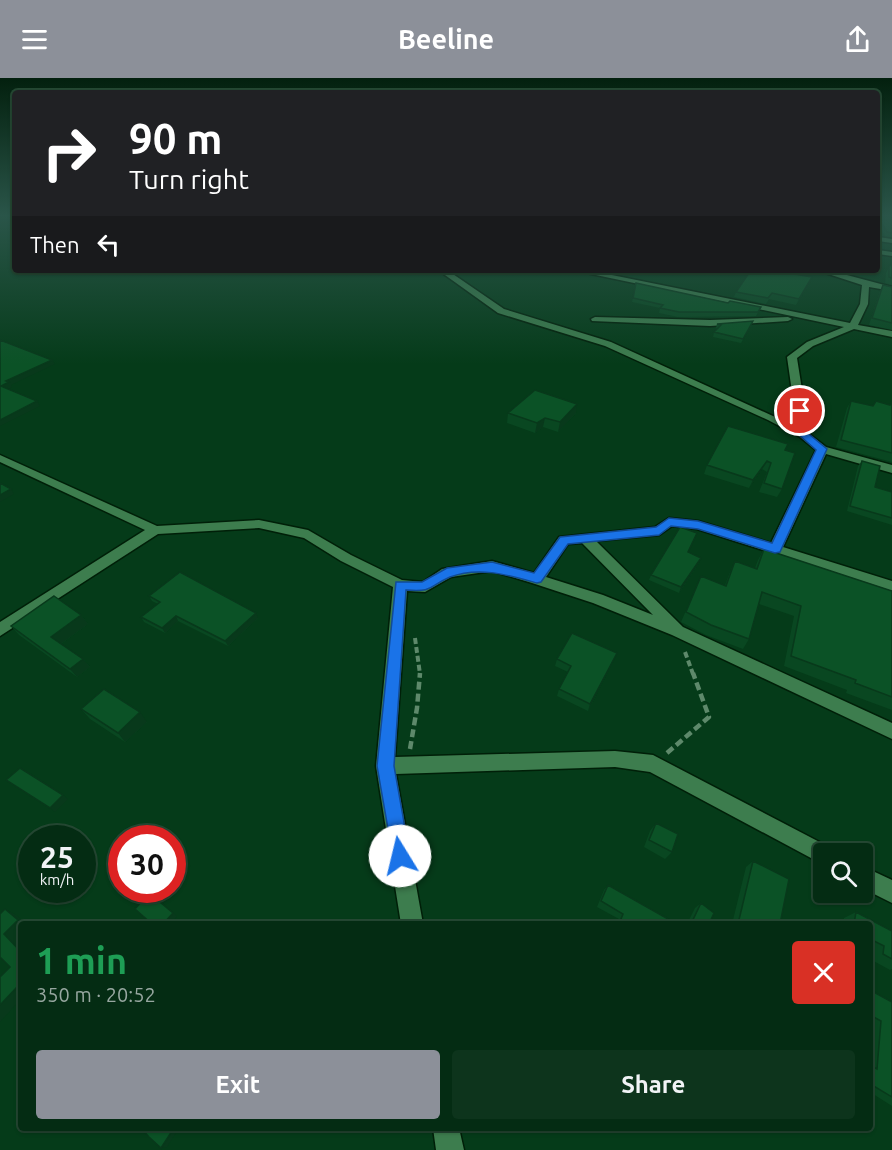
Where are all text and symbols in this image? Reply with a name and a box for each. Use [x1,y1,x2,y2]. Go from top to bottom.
icon: menu [18,23,51,56]
icon: share [841,23,874,56]
text: Beeline [398,24,494,54]
icon: right [30,114,108,192]
text: 90 m [129,115,223,162]
text: Turn right [129,164,249,194]
icon: left [92,228,125,261]
text: Then [30,232,80,257]
pin [774,385,825,436]
icon: arrive [783,394,816,427]
position arrow [368,824,432,888]
speed limit sign: 30 [108,825,186,903]
text: 25 [40,840,74,874]
map controls [813,843,873,903]
button: search [813,843,873,903]
text: km/h [40,871,74,888]
text: 1 min [36,940,127,981]
button: close [792,941,855,1004]
text: 350 m · 20:52 [36,983,156,1006]
button: Exit [36,1050,440,1119]
button: Share [452,1050,855,1119]

